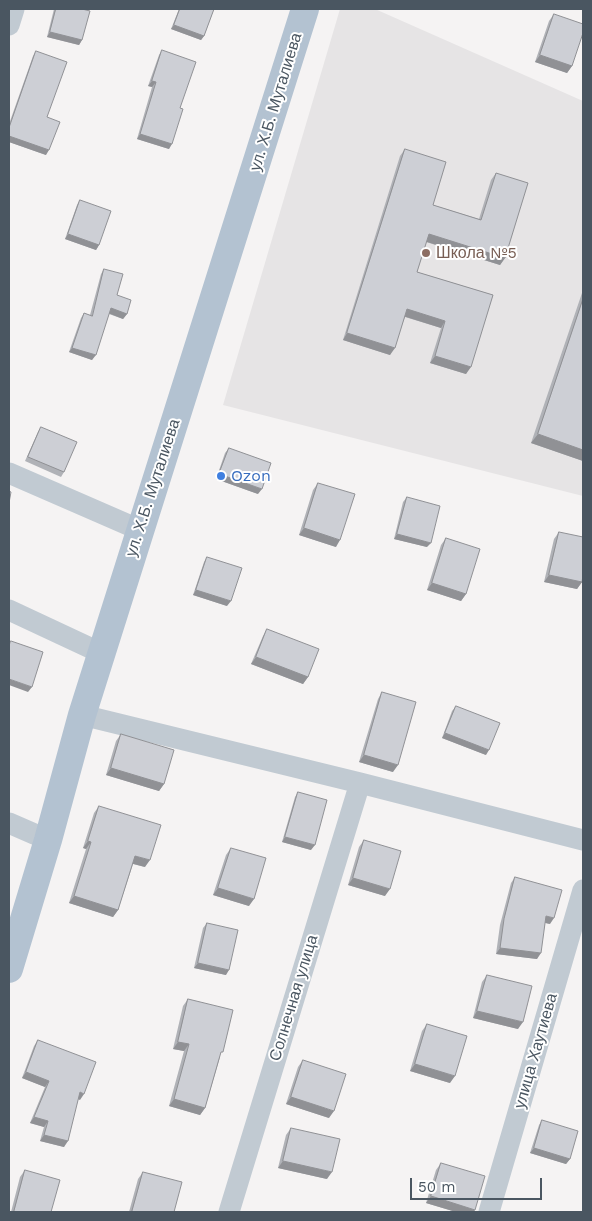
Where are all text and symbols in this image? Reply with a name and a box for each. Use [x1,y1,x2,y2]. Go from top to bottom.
street label: ул. Х.Б. Муталиева [246,30,306,174]
place label: Школа №5 [436,243,517,263]
marker: Школа №5 [420,247,432,259]
street label: ул. Х.Б. Муталиева [122,417,184,559]
place label: Ozon [231,466,271,486]
marker: Ozon [215,470,227,482]
street label: Солнечная улица [266,933,322,1063]
street label: улица Хаутиева [510,991,562,1111]
scale bar [412,1168,544,1200]
text: 50 m [418,1178,455,1196]

